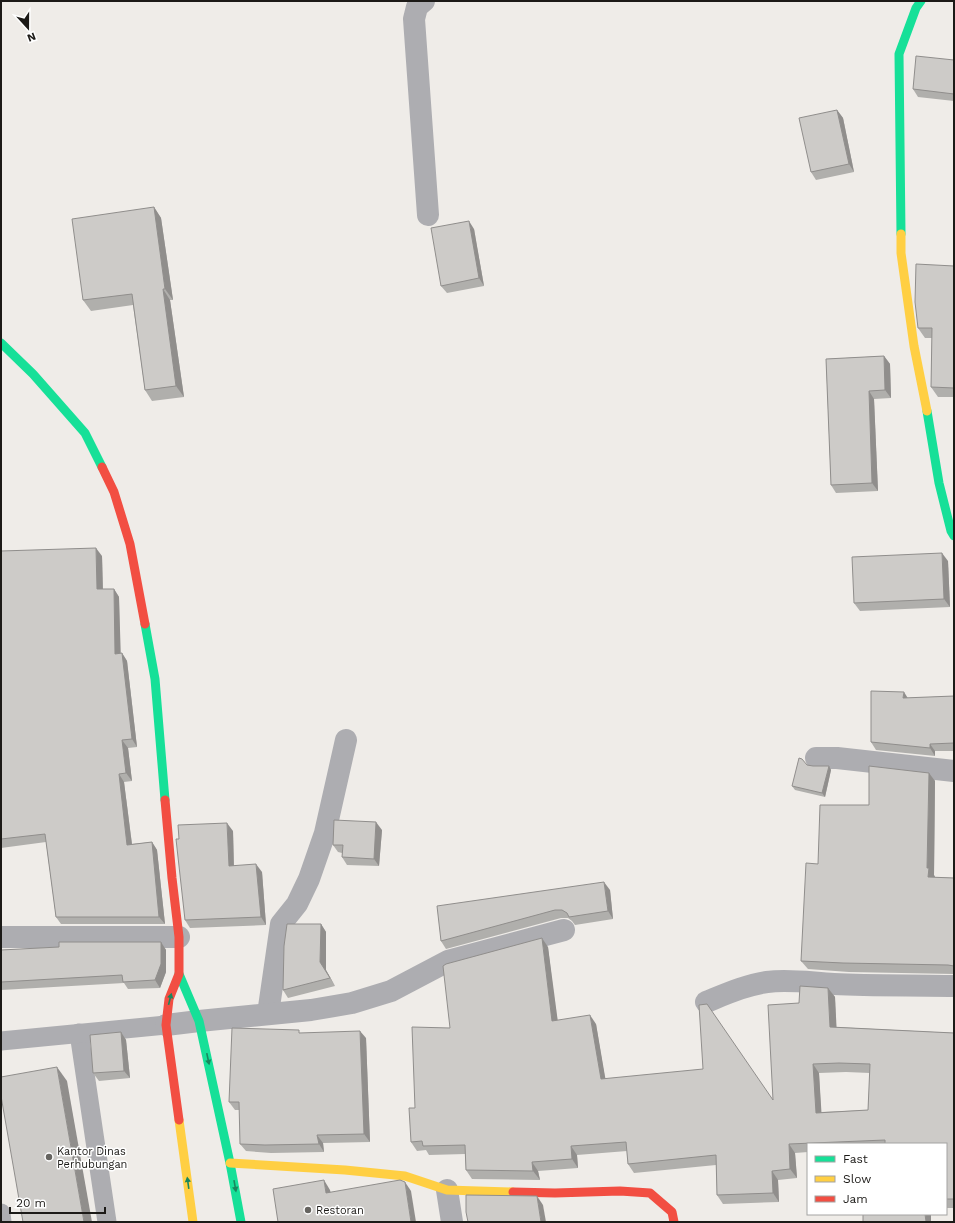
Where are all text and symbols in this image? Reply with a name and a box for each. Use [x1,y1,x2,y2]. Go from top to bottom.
north arrow [8,8,48,48]
text: N [25,29,38,44]
one-way arrow [167,993,173,1005]
one-way arrow [205,1053,211,1065]
legend [807,1143,947,1215]
place label: Kantor Dinas Perhubungan [57,1145,127,1171]
marker: Kantor Dinas Perhubungan [44,1152,54,1162]
text: Fast [843,1152,868,1166]
text: Slow [843,1172,871,1186]
one-way arrow [185,1177,191,1189]
one-way arrow [232,1180,238,1192]
scale bar [10,1189,105,1215]
text: Jam [843,1192,868,1206]
text: 20 m [16,1196,46,1210]
place label: Restoran [316,1204,364,1217]
marker: Restoran [303,1205,313,1215]

